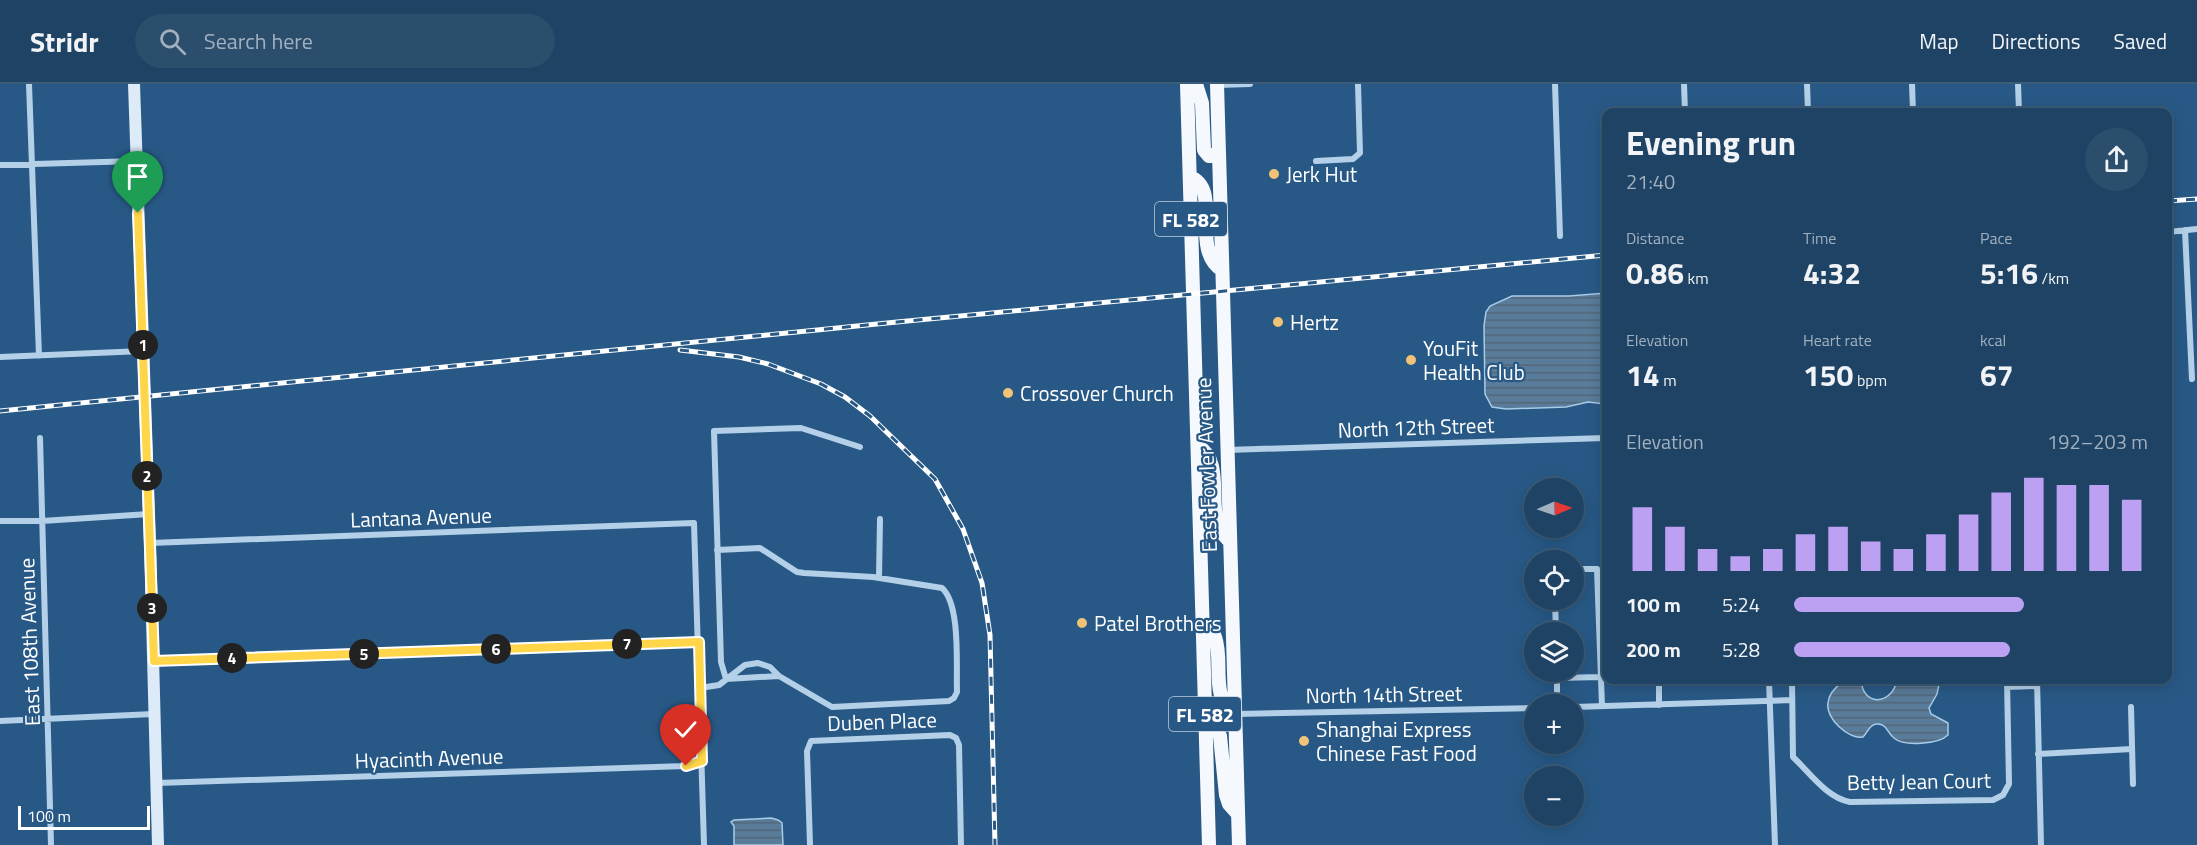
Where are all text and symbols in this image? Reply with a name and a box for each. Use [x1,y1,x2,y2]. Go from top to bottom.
search box [135,14,555,68]
text: Stridr [30,20,99,63]
text: Search here [204,24,313,58]
icon: search [156,25,189,58]
text: Map [1919,25,1959,57]
text: Directions [1992,25,2081,57]
text: Saved [2114,25,2167,57]
text: Evening run [1626,118,1796,168]
button: share [2085,128,2148,191]
pin [112,151,163,213]
place label: Jerk Hut [1286,158,1358,190]
icon: arrive [121,160,154,193]
text: 21:40 [1626,166,1675,197]
marker: Jerk Hut [1267,167,1281,181]
road number: FL 582 [1155,202,1227,236]
text: Distance [1626,226,1684,250]
text: Time [1803,226,1836,250]
text: Pace [1980,226,2012,250]
text: 0.86 [1626,250,1684,296]
text: 4:32 [1803,250,1861,296]
text: 5:16 [1980,250,2038,296]
text: km [1684,266,1709,290]
text: /km [2038,266,2069,290]
place label: Hertz [1290,306,1339,338]
marker: Hertz [1271,315,1285,329]
text: Elevation [1626,328,1688,352]
text: Heart rate [1803,328,1872,352]
text: kcal [1980,328,2006,352]
pin: 1 [128,330,158,360]
place label: YouFit Health Club [1423,332,1525,388]
text: 1 [139,333,147,357]
text: 14 [1626,352,1660,398]
text: 150 [1803,352,1853,398]
text: 67 [1980,352,2014,398]
marker: YouFit Health Club [1404,353,1418,367]
text: m [1660,368,1677,392]
text: bpm [1853,368,1887,392]
place label: Crossover Church [1020,377,1174,409]
street label: East Fowler Avenue [1187,377,1225,553]
marker: Crossover Church [1001,386,1015,400]
street label: North 12th Street [1337,408,1495,446]
text: Elevation [1626,426,1704,457]
text: 192–203 m [2047,426,2148,457]
pin: 2 [132,461,162,491]
text: 2 [143,464,151,488]
north arrow [1524,478,1584,538]
map controls [1524,478,1584,826]
street label: Lantana Avenue [350,499,492,535]
button: locate [1524,550,1584,610]
street label: East 108th Avenue [10,557,48,727]
text: 100 m [1626,589,1681,620]
text: 5:24 [1722,589,1760,620]
pin: 3 [137,593,167,623]
text: 3 [148,596,156,620]
place label: Patel Brothers [1094,607,1222,639]
marker: Patel Brothers [1075,616,1089,630]
button: layers [1524,622,1584,682]
pin: 7 [612,629,642,659]
text: 7 [623,632,631,656]
pin: 6 [481,634,511,664]
text: 200 m [1626,634,1681,665]
text: 5:28 [1722,634,1760,665]
text: 6 [492,637,500,661]
pin: 5 [349,639,379,669]
text: 5 [360,642,368,666]
pin: 4 [217,643,247,673]
text: 4 [228,646,236,670]
street label: North 14th Street [1305,677,1463,711]
button: + [1524,694,1584,754]
road number: FL 582 [1169,697,1241,731]
street label: Duben Place [827,703,937,739]
pin [660,704,711,766]
icon: check [669,713,702,746]
place label: Shanghai Express Chinese Fast Food [1316,713,1477,769]
marker: Shanghai Express Chinese Fast Food [1297,734,1311,748]
street label: Hyacinth Avenue [354,739,504,777]
street label: Betty Jean Court [1847,764,1992,798]
button: − [1524,766,1584,826]
scale bar [18,803,150,830]
text: 100 m [27,804,71,828]

